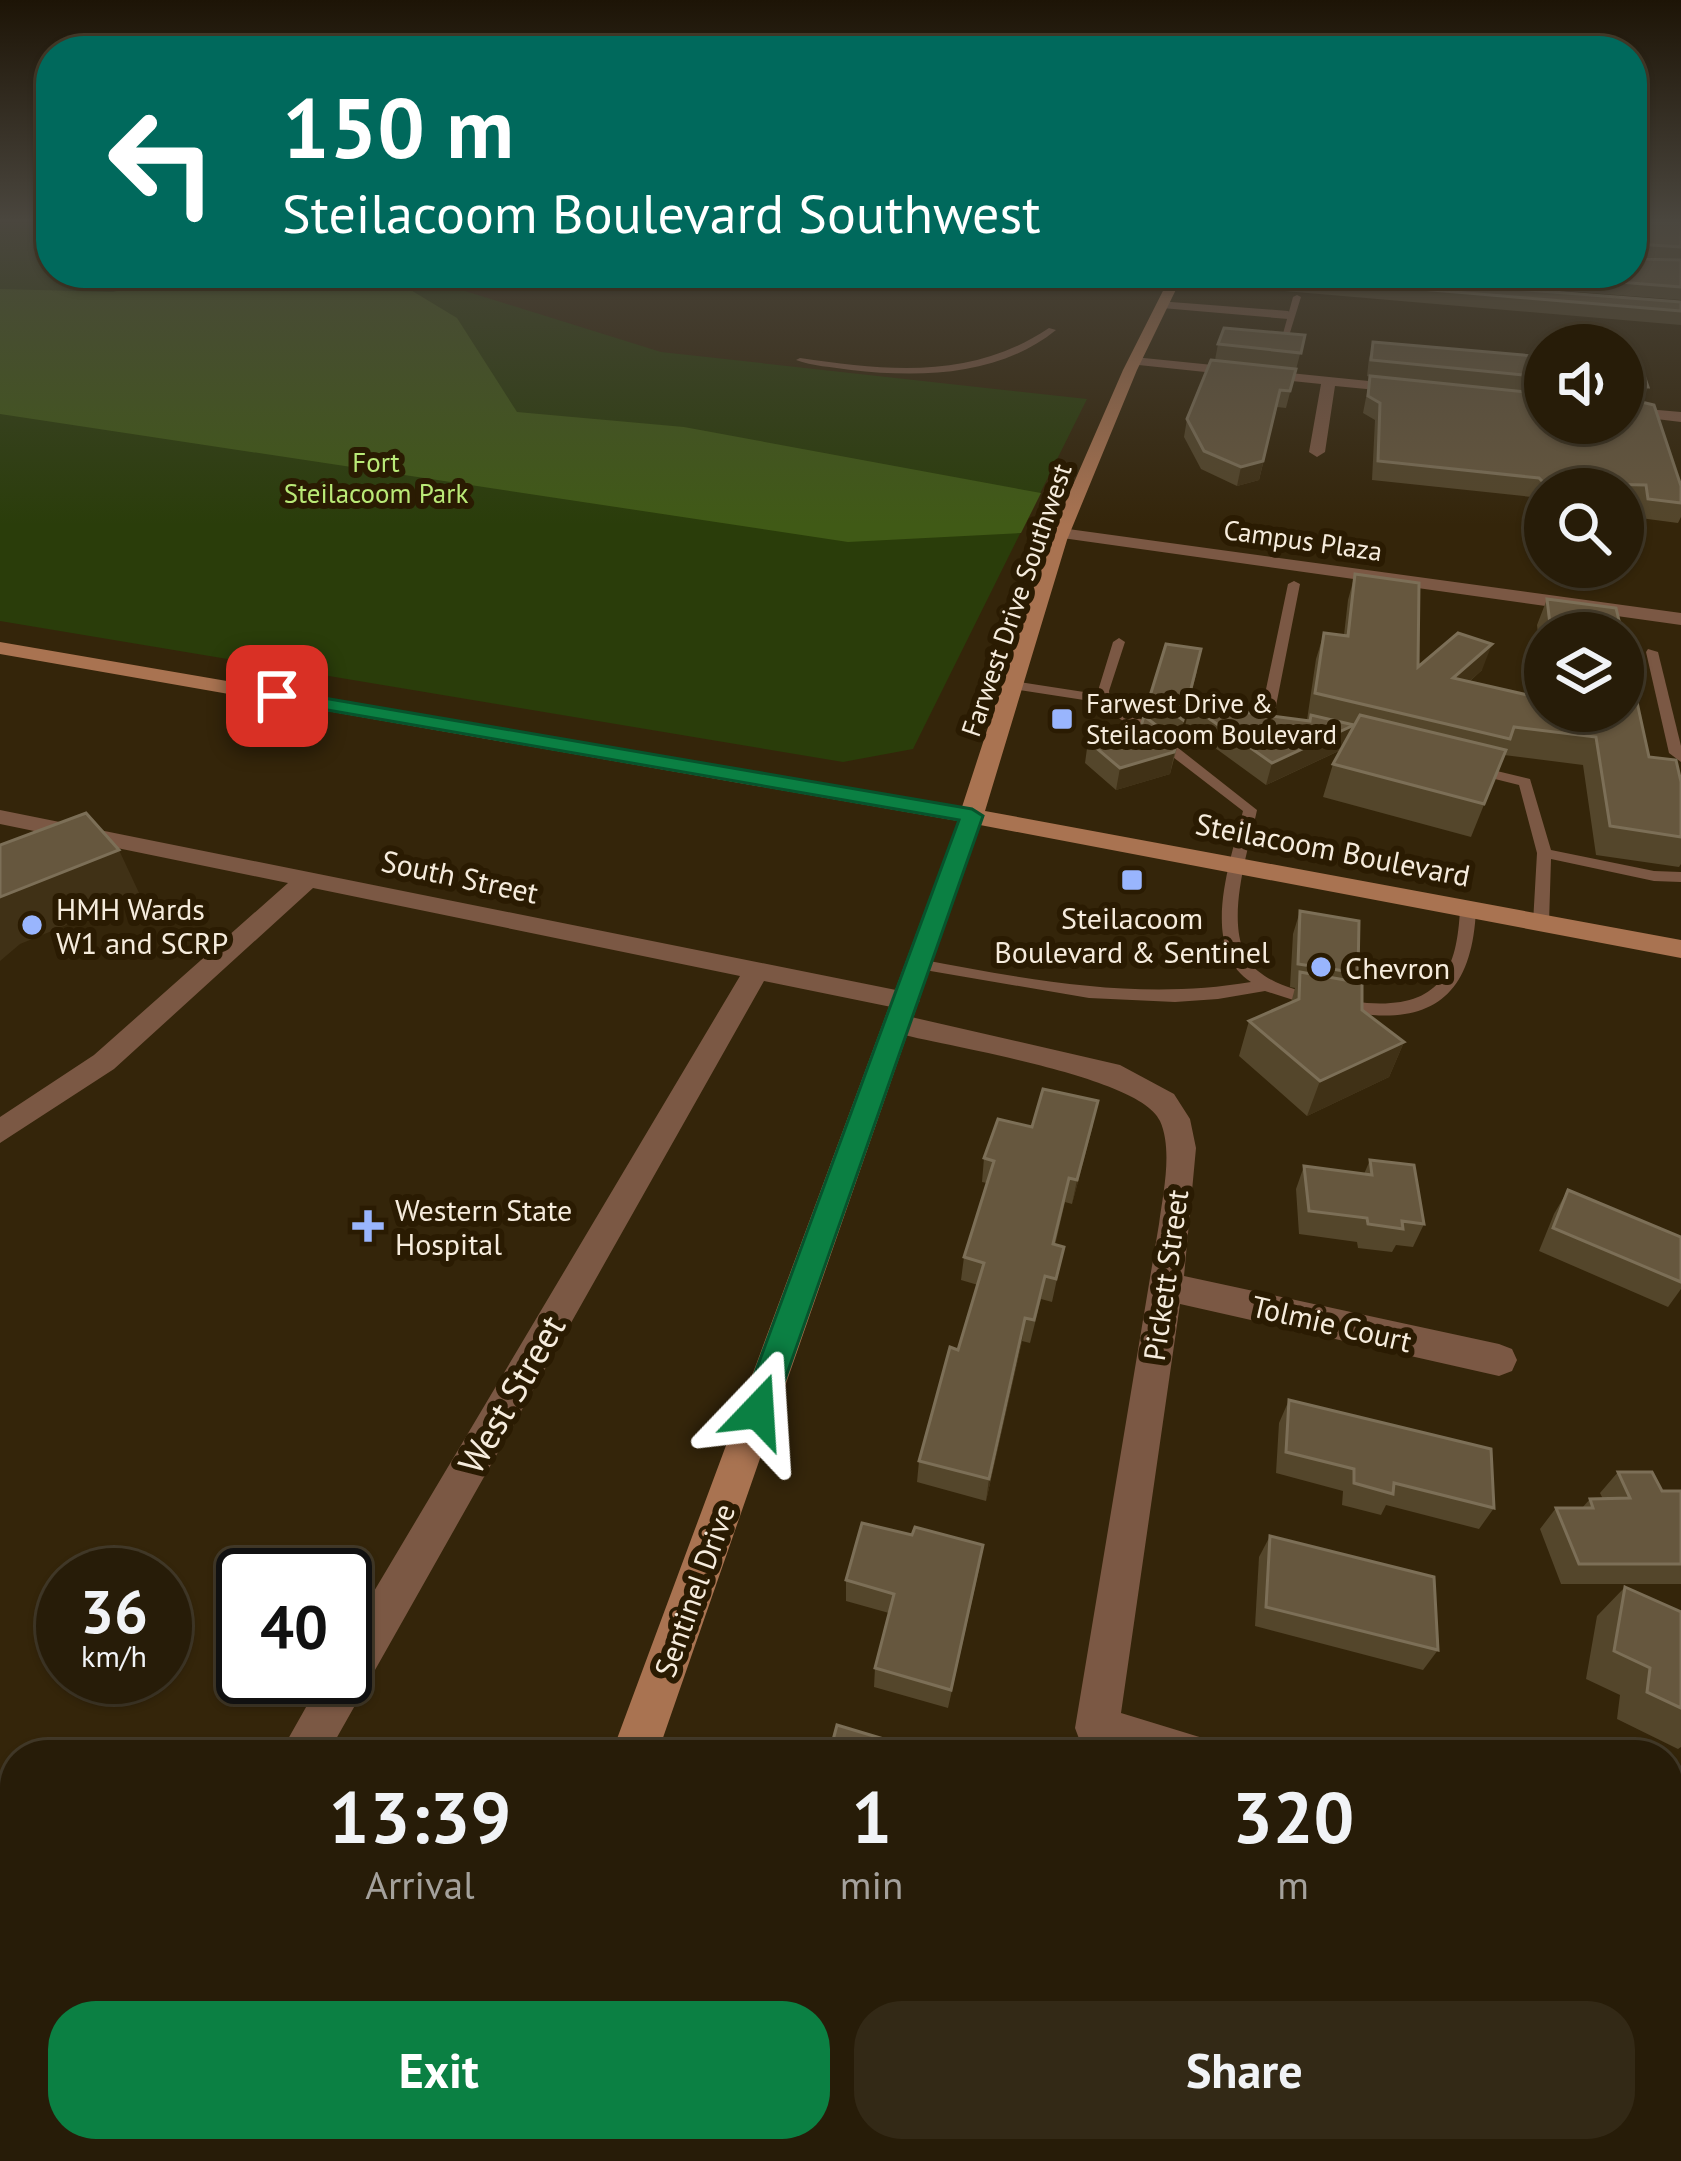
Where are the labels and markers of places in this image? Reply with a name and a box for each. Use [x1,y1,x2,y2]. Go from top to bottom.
pin [226,645,328,747]
place label: Farwest Drive & Steilacoom Boulevard [1086,686,1337,751]
marker: Farwest Drive & Steilacoom Boulevard [1049,706,1075,732]
marker: Steilacoom Boulevard & Sentinel [1119,867,1145,893]
place label: HMH Wards W1 and SCRP [56,889,228,962]
place label: Steilacoom Boulevard & Sentinel [994,898,1270,971]
marker: HMH Wards W1 and SCRP [19,912,45,938]
place label: Chevron [1345,948,1450,987]
marker: Chevron [1308,954,1334,980]
place label: Western State Hospital [395,1190,572,1263]
marker: Western State Hospital [352,1210,384,1242]

